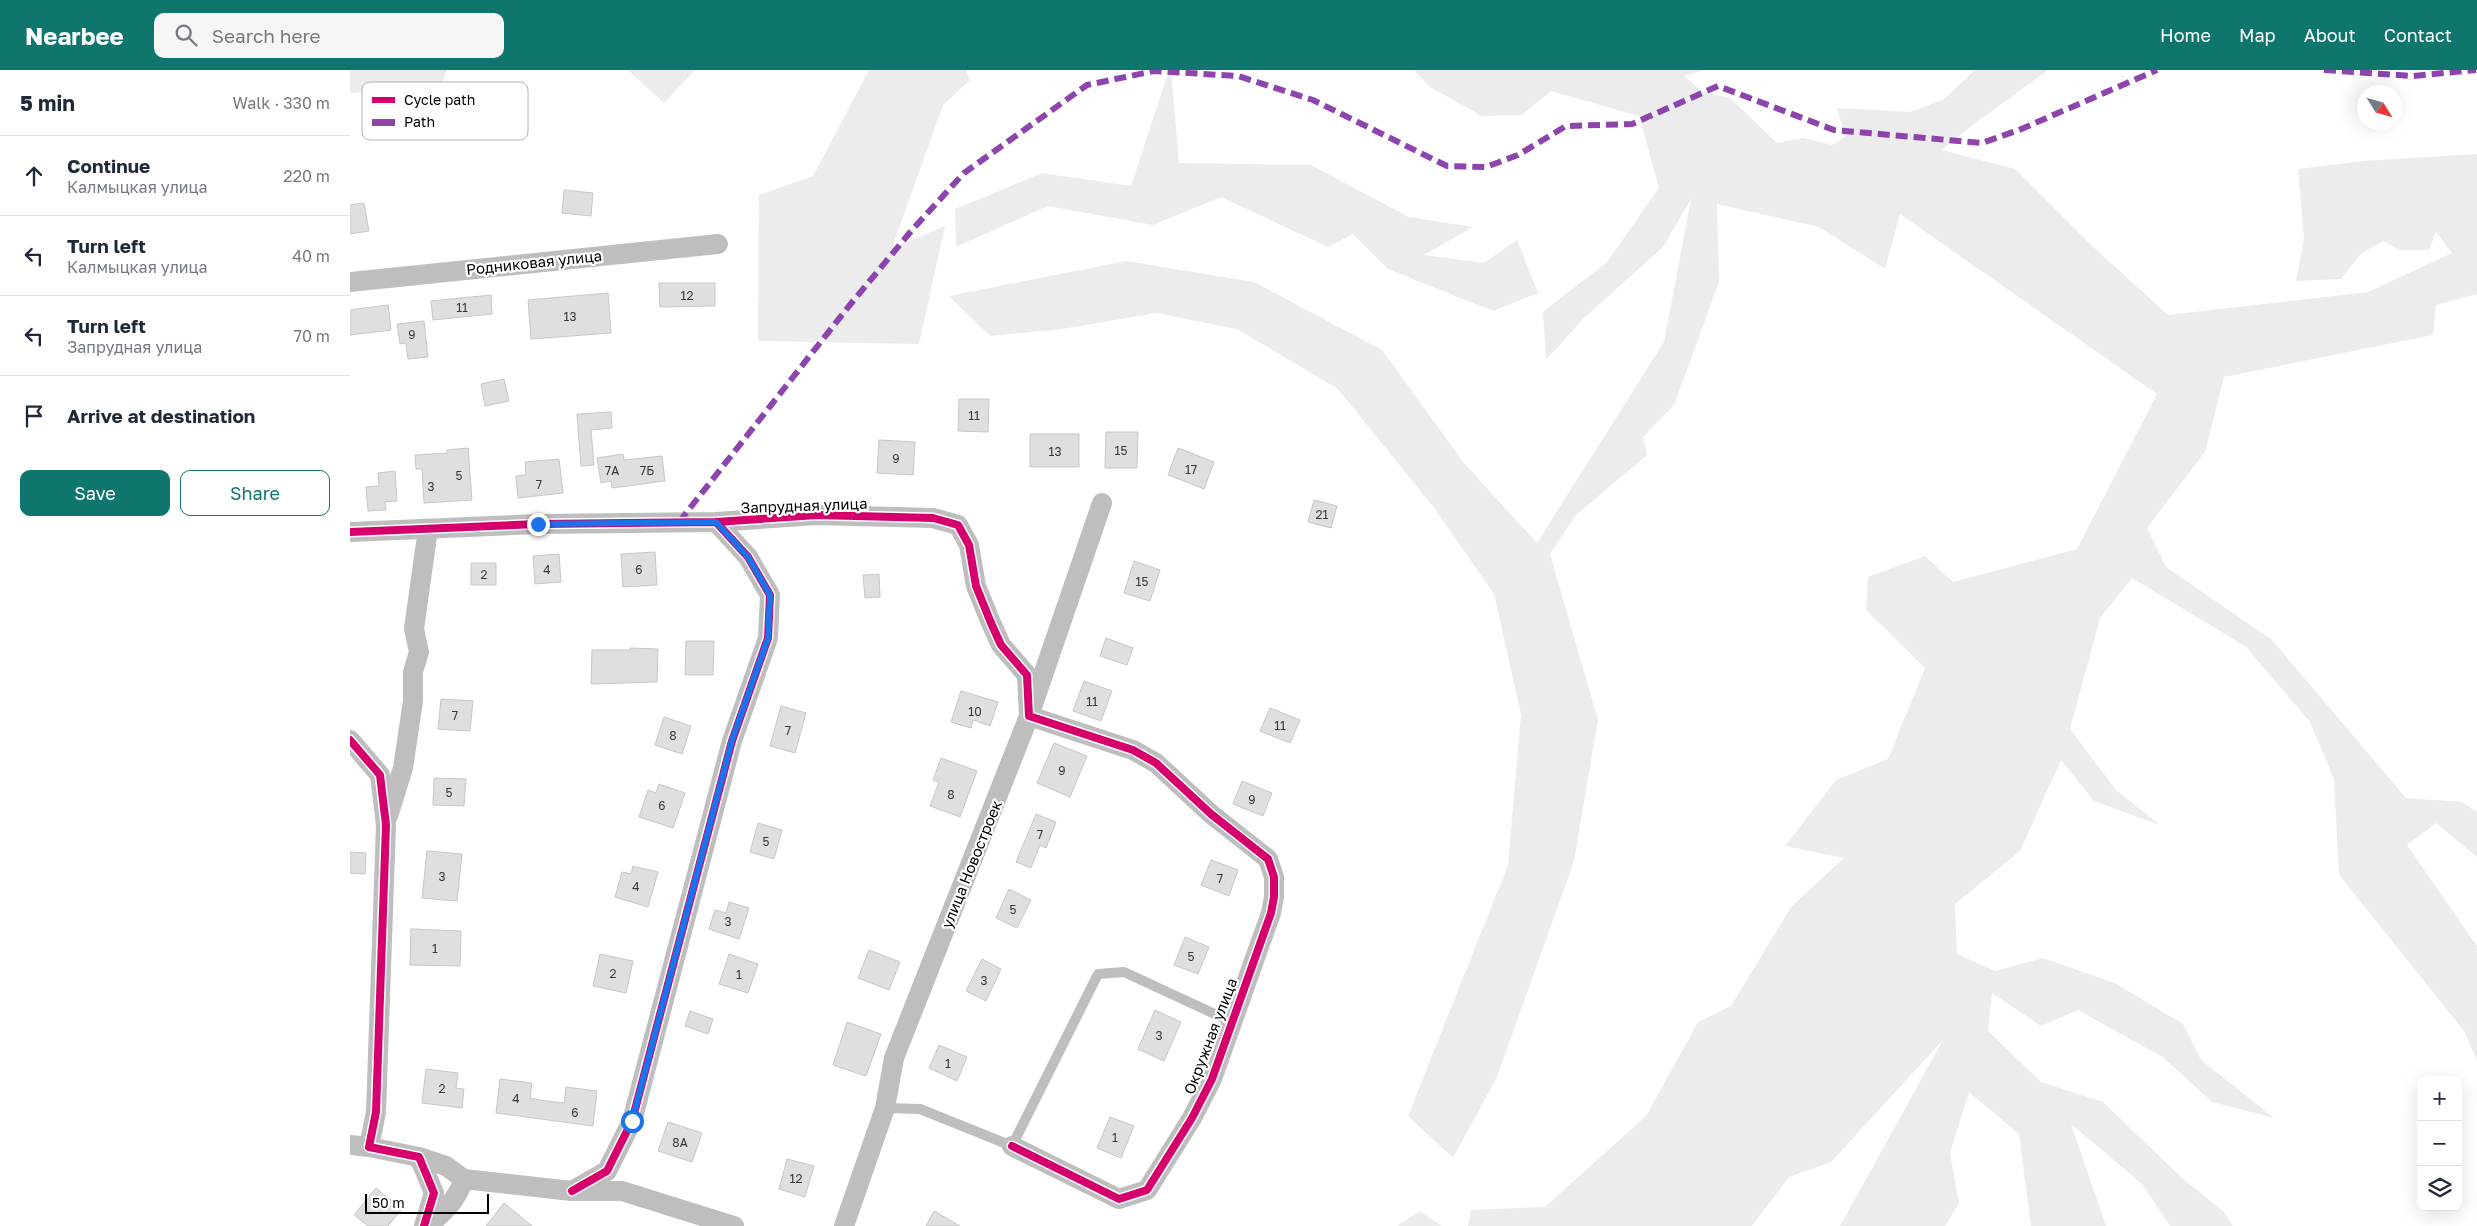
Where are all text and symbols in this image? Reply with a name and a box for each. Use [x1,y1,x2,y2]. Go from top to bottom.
search box [154,13,504,58]
text: Nearbee [25,21,124,50]
icon: search [172,21,200,49]
text: Search here [212,24,321,47]
text: Home [2160,24,2211,46]
text: Map [2239,24,2276,46]
text: About [2304,24,2356,46]
text: Contact [2384,24,2452,46]
legend [362,82,528,140]
north arrow [2357,85,2402,130]
text: 5 min [20,90,75,116]
text: Cycle path [404,91,475,108]
text: Walk · 330 m [232,93,330,113]
text: Path [404,113,435,130]
text: Continue [67,154,150,177]
icon: ahead [20,162,48,190]
text: 220 m [283,166,330,186]
text: Калмыцкая улица [67,177,208,197]
text: Turn left [67,234,146,257]
icon: left [20,242,48,270]
text: 40 m [292,246,330,266]
street label: Родниковая улица [465,246,603,278]
text: Калмыцкая улица [67,257,208,277]
house number: 12 [681,288,693,303]
house number: 11 [456,300,468,315]
house number: 13 [564,309,576,324]
text: Turn left [67,314,146,337]
icon: left [20,322,48,350]
text: 70 m [293,326,330,346]
house number: 9 [408,327,416,342]
text: Запрудная улица [67,337,202,357]
icon: arrive [20,402,48,430]
text: Arrive at destination [67,404,255,427]
house number: 11 [968,408,980,423]
house number: 15 [1115,443,1127,458]
house number: 13 [1049,444,1061,459]
house number: 9 [892,451,900,466]
house number: 17 [1185,462,1197,477]
house number: 7А [605,463,619,478]
house number: 7Б [640,463,654,478]
house number: 5 [456,468,463,483]
button: Save [20,470,170,516]
button: Share [180,470,330,516]
house number: 7 [536,477,542,492]
house number: 3 [427,479,435,494]
street label: Запрудная улица [740,494,868,516]
house number: 21 [1316,507,1329,522]
route end [527,513,550,536]
house number: 4 [543,562,551,577]
house number: 6 [635,562,643,577]
house number: 2 [481,567,488,582]
house number: 15 [1136,574,1148,589]
house number: 11 [1086,694,1098,709]
house number: 10 [968,704,982,719]
house number: 7 [452,708,458,723]
house number: 11 [1274,718,1286,733]
house number: 7 [785,723,791,738]
house number: 8 [669,728,677,743]
house number: 9 [1058,763,1066,778]
house number: 5 [446,785,453,800]
house number: 8 [947,787,955,802]
house number: 9 [1248,792,1256,807]
street label: улица Новостроек [937,797,1005,931]
house number: 6 [658,798,666,813]
house number: 7 [1037,827,1043,842]
house number: 5 [763,834,770,849]
house number: 3 [438,869,446,884]
house number: 7 [1217,871,1223,886]
house number: 4 [632,879,640,894]
house number: 5 [1010,902,1017,917]
house number: 3 [724,914,732,929]
house number: 1 [432,941,438,956]
house number: 5 [1188,949,1195,964]
house number: 2 [610,966,617,981]
house number: 1 [736,967,742,982]
house number: 3 [980,973,988,988]
street label: Окружная улица [1180,975,1240,1097]
house number: 3 [1155,1028,1163,1043]
house number: 1 [945,1056,951,1071]
map controls [2417,1076,2462,1211]
button: + [2417,1076,2462,1121]
house number: 2 [439,1081,446,1096]
house number: 4 [512,1091,520,1106]
house number: 6 [571,1105,579,1120]
route start [621,1110,644,1133]
button: − [2417,1121,2462,1166]
house number: 1 [1112,1130,1118,1145]
house number: 8А [672,1135,688,1150]
button: layers [2417,1166,2462,1211]
house number: 12 [790,1171,802,1186]
scale bar [365,1191,489,1214]
text: 50 m [372,1194,405,1211]

